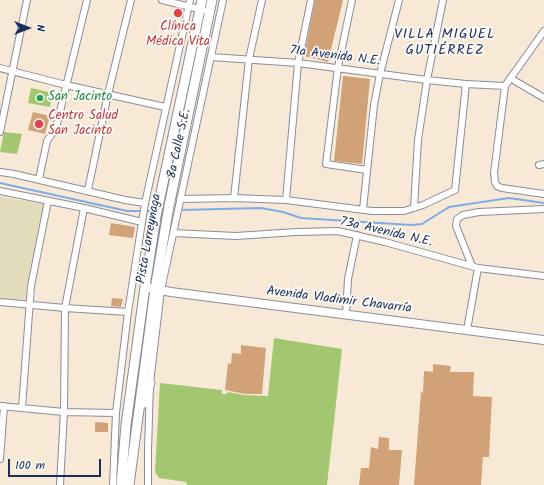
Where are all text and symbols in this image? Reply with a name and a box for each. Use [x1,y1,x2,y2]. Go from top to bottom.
marker: Clínica Médica Vita [172,7,184,19]
north arrow [8,8,48,48]
place label: Clínica Médica Vita [146,20,210,51]
text: N [31,25,49,31]
district label: VILLA MIGUEL GUTIÉRREZ [394,28,496,60]
street label: 71a Avenida N.E. [289,44,381,70]
place label: San Jacinto [48,90,112,106]
marker: San Jacinto [35,93,45,103]
street label: 8a Calle S.E. [165,108,195,180]
place label: Centro Salud San Jacinto [48,109,118,140]
marker: Centro Salud San Jacinto [33,118,45,130]
street label: Pista Larreynaga [134,193,166,285]
street label: 73a Avenida N.E. [338,215,434,251]
street label: Avenida Vladimir Chavarría [266,284,412,318]
scale bar [10,451,103,477]
text: 100 m [15,456,45,475]

